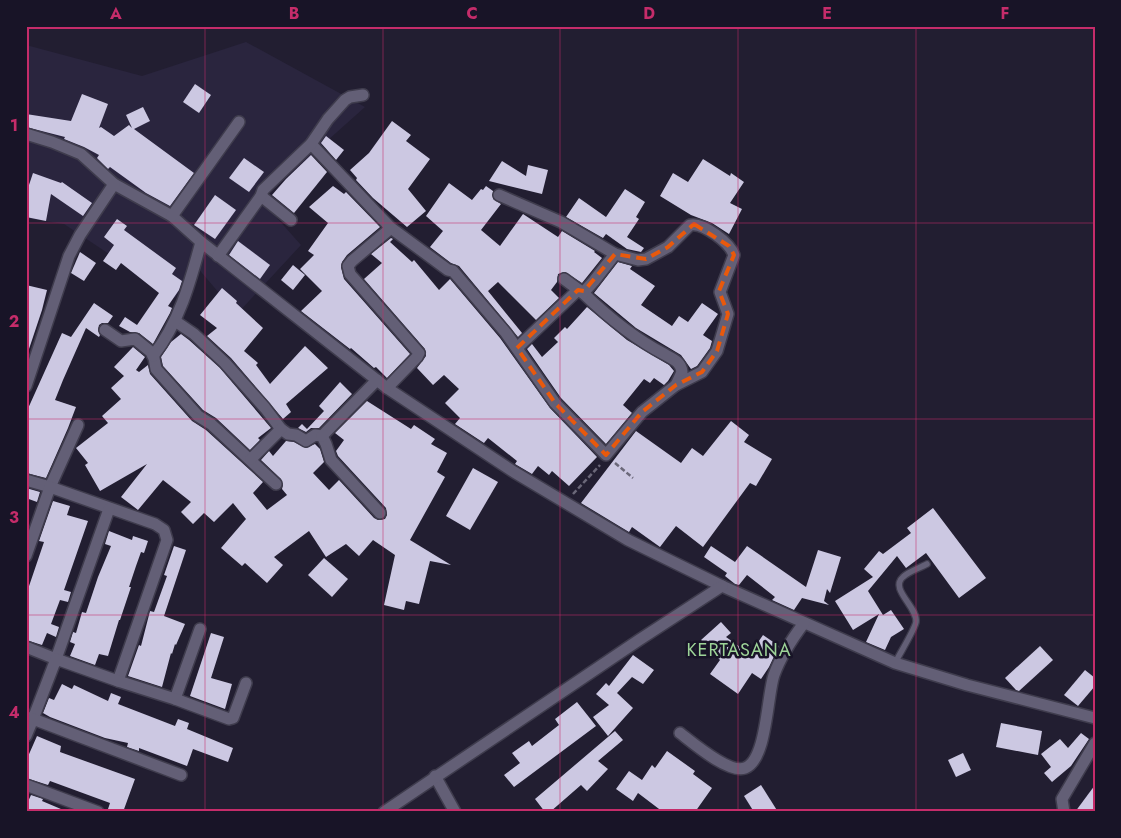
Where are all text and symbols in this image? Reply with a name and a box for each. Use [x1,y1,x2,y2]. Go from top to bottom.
text: A [109,2,122,25]
text: B [289,2,299,25]
text: C [466,2,478,25]
text: D [643,2,655,25]
text: E [822,2,832,25]
text: F [1001,2,1009,25]
text: 1 [10,114,18,137]
text: 2 [9,310,19,333]
text: 3 [9,506,19,529]
district label: KERTASANA [686,637,792,663]
text: 4 [8,701,20,724]

